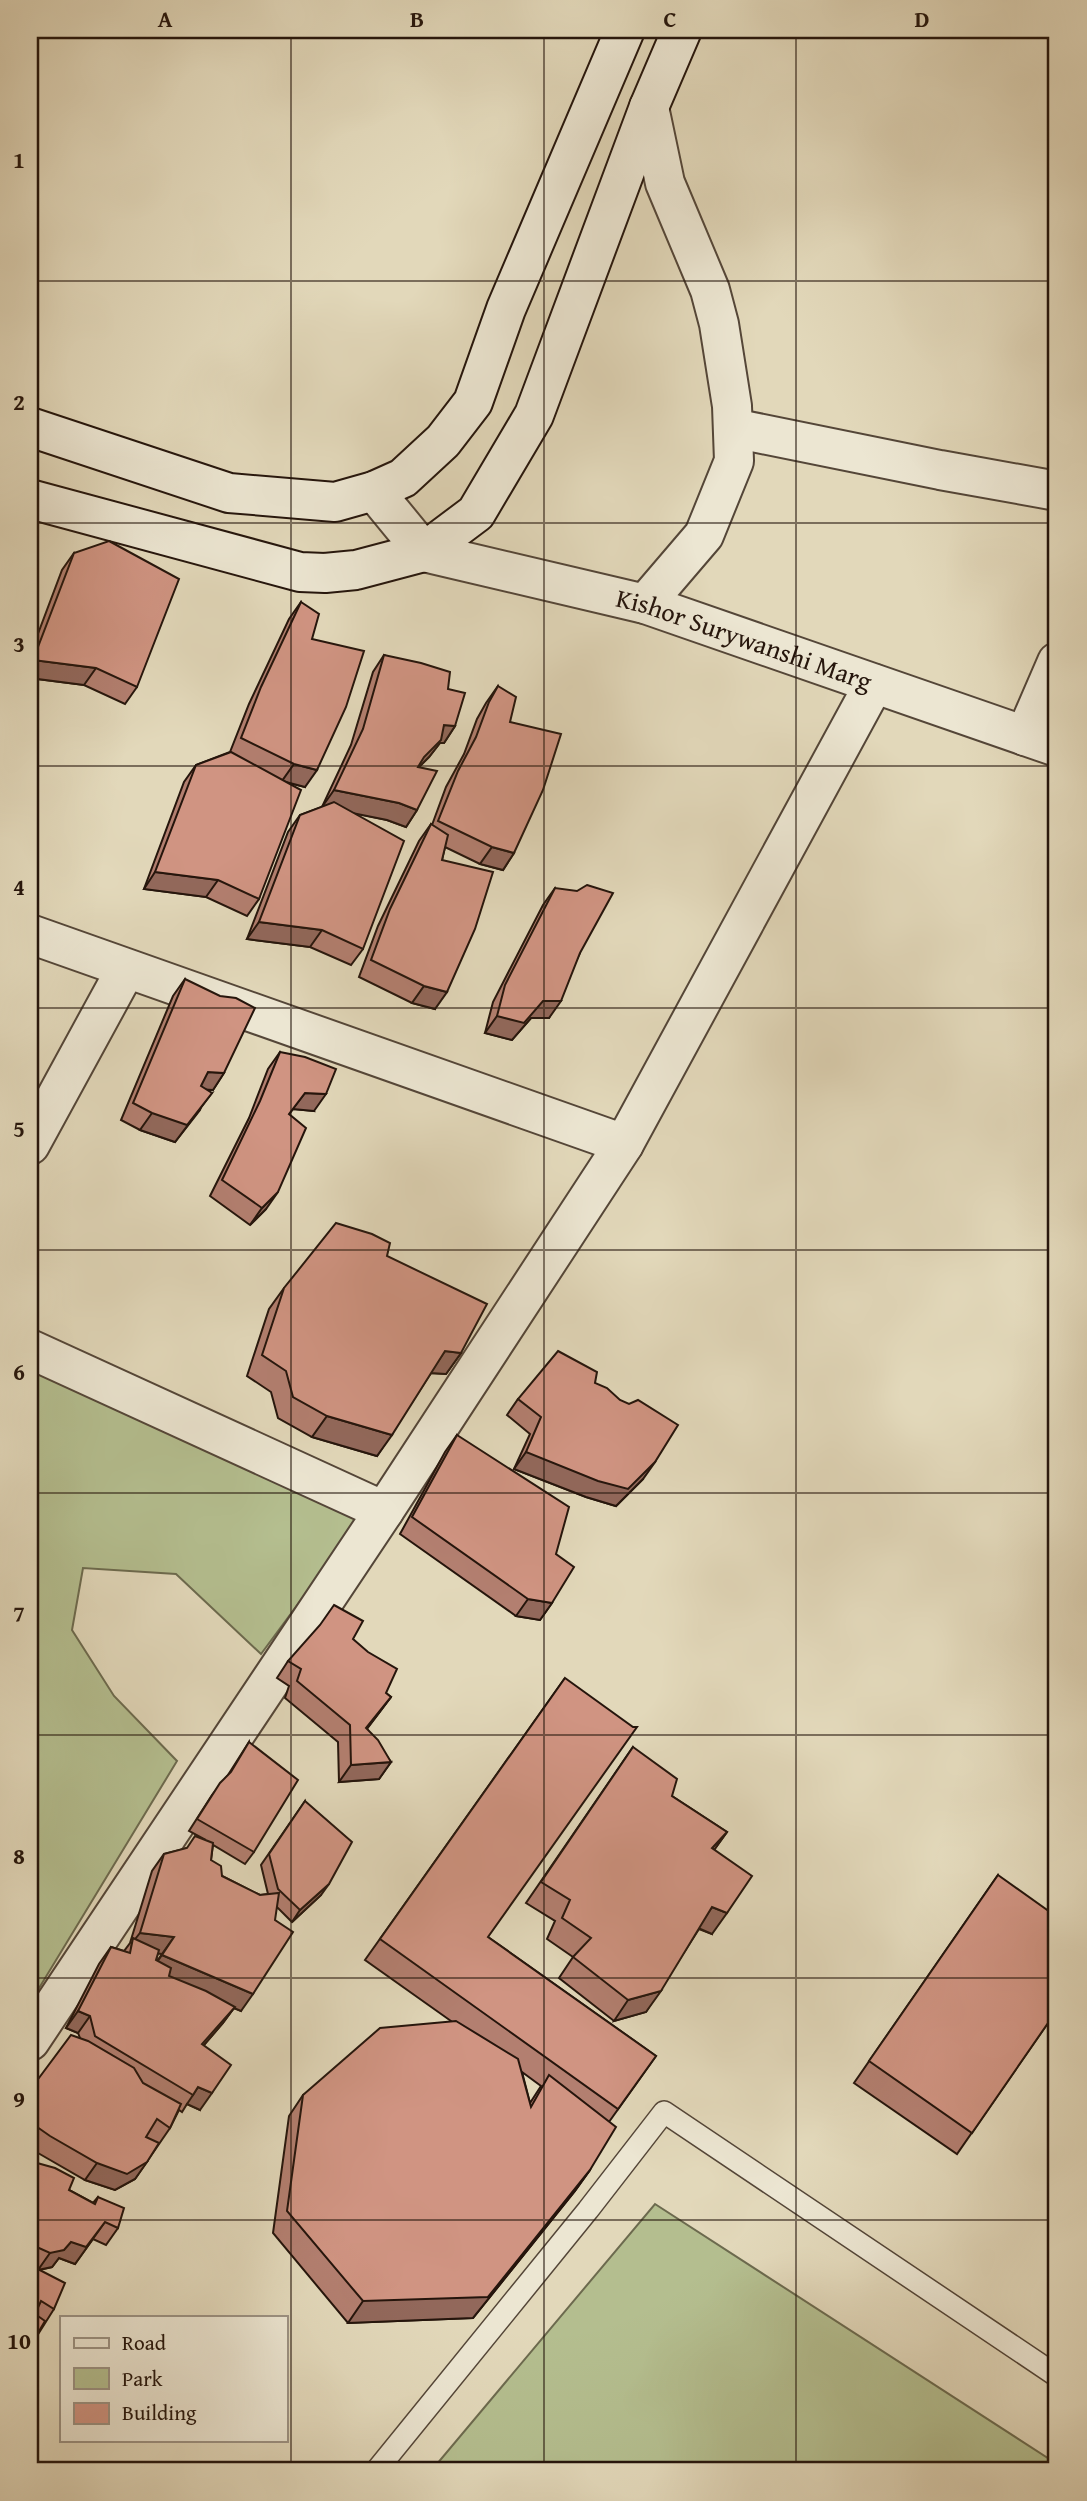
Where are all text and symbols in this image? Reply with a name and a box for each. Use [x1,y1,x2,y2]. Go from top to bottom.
text: A [158,2,173,35]
text: B [410,2,424,35]
text: C [663,2,677,35]
text: D [915,2,930,35]
text: 1 [13,143,25,176]
text: 2 [13,385,25,418]
street label: Kishor Surywanshi Marg [612,578,878,700]
text: 3 [13,627,25,660]
text: 4 [13,870,25,903]
text: 5 [13,1112,25,1145]
text: 6 [13,1355,25,1388]
text: 7 [13,1597,25,1630]
text: 8 [13,1839,25,1872]
text: 9 [13,2082,25,2115]
legend [60,2316,287,2442]
text: 10 [7,2324,31,2357]
text: Road [122,2327,167,2358]
text: Park [122,2363,163,2394]
text: Building [122,2397,197,2428]

